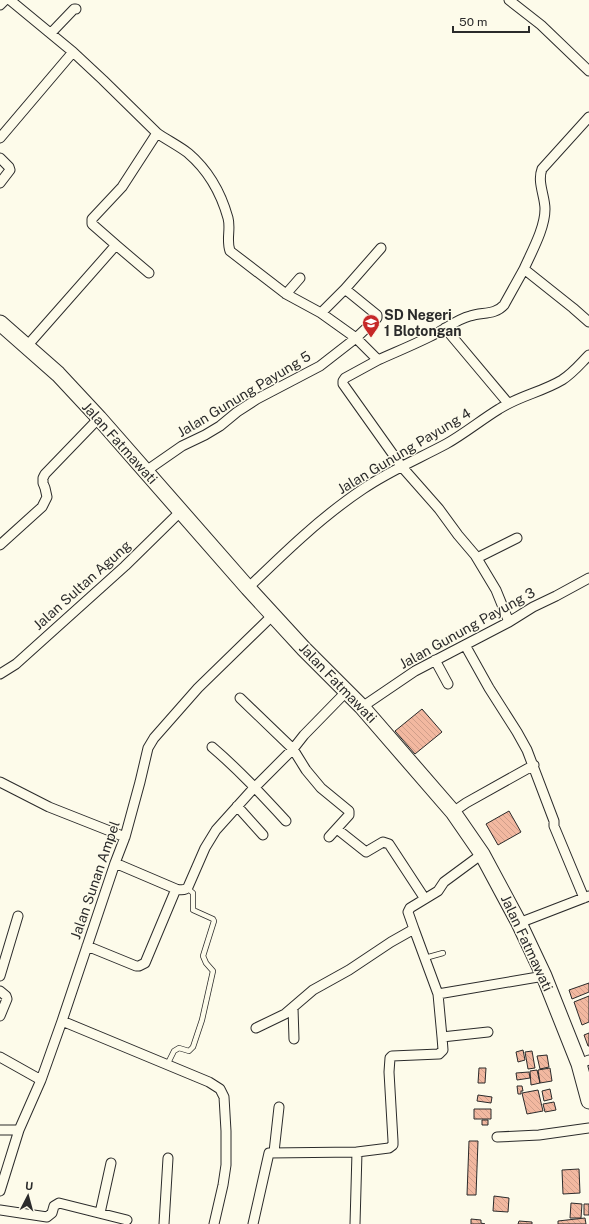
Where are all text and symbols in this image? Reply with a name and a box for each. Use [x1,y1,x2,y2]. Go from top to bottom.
scale bar [453,8,529,34]
text: 50 m [459,15,487,29]
place label: SD Negeri 1 Blotongan [384,307,462,339]
school or university icon: SD Negeri 1 Blotongan [361,313,381,338]
street label: Jalan Gunung Payung 5 [174,348,314,440]
street label: Jalan Fatmawati [79,399,161,487]
street label: Jalan Gunung Payung 4 [335,405,474,497]
street label: Jalan Sultan Agung [30,537,134,633]
street label: Jalan Gunung Payung 3 [396,584,538,672]
street label: Jalan Fatmawati [296,640,380,726]
street label: Jalan Sunan Ampel [67,819,123,941]
street label: Jalan Fatmawati [498,892,556,994]
north arrow [8,1176,48,1216]
text: U [24,1180,34,1192]

